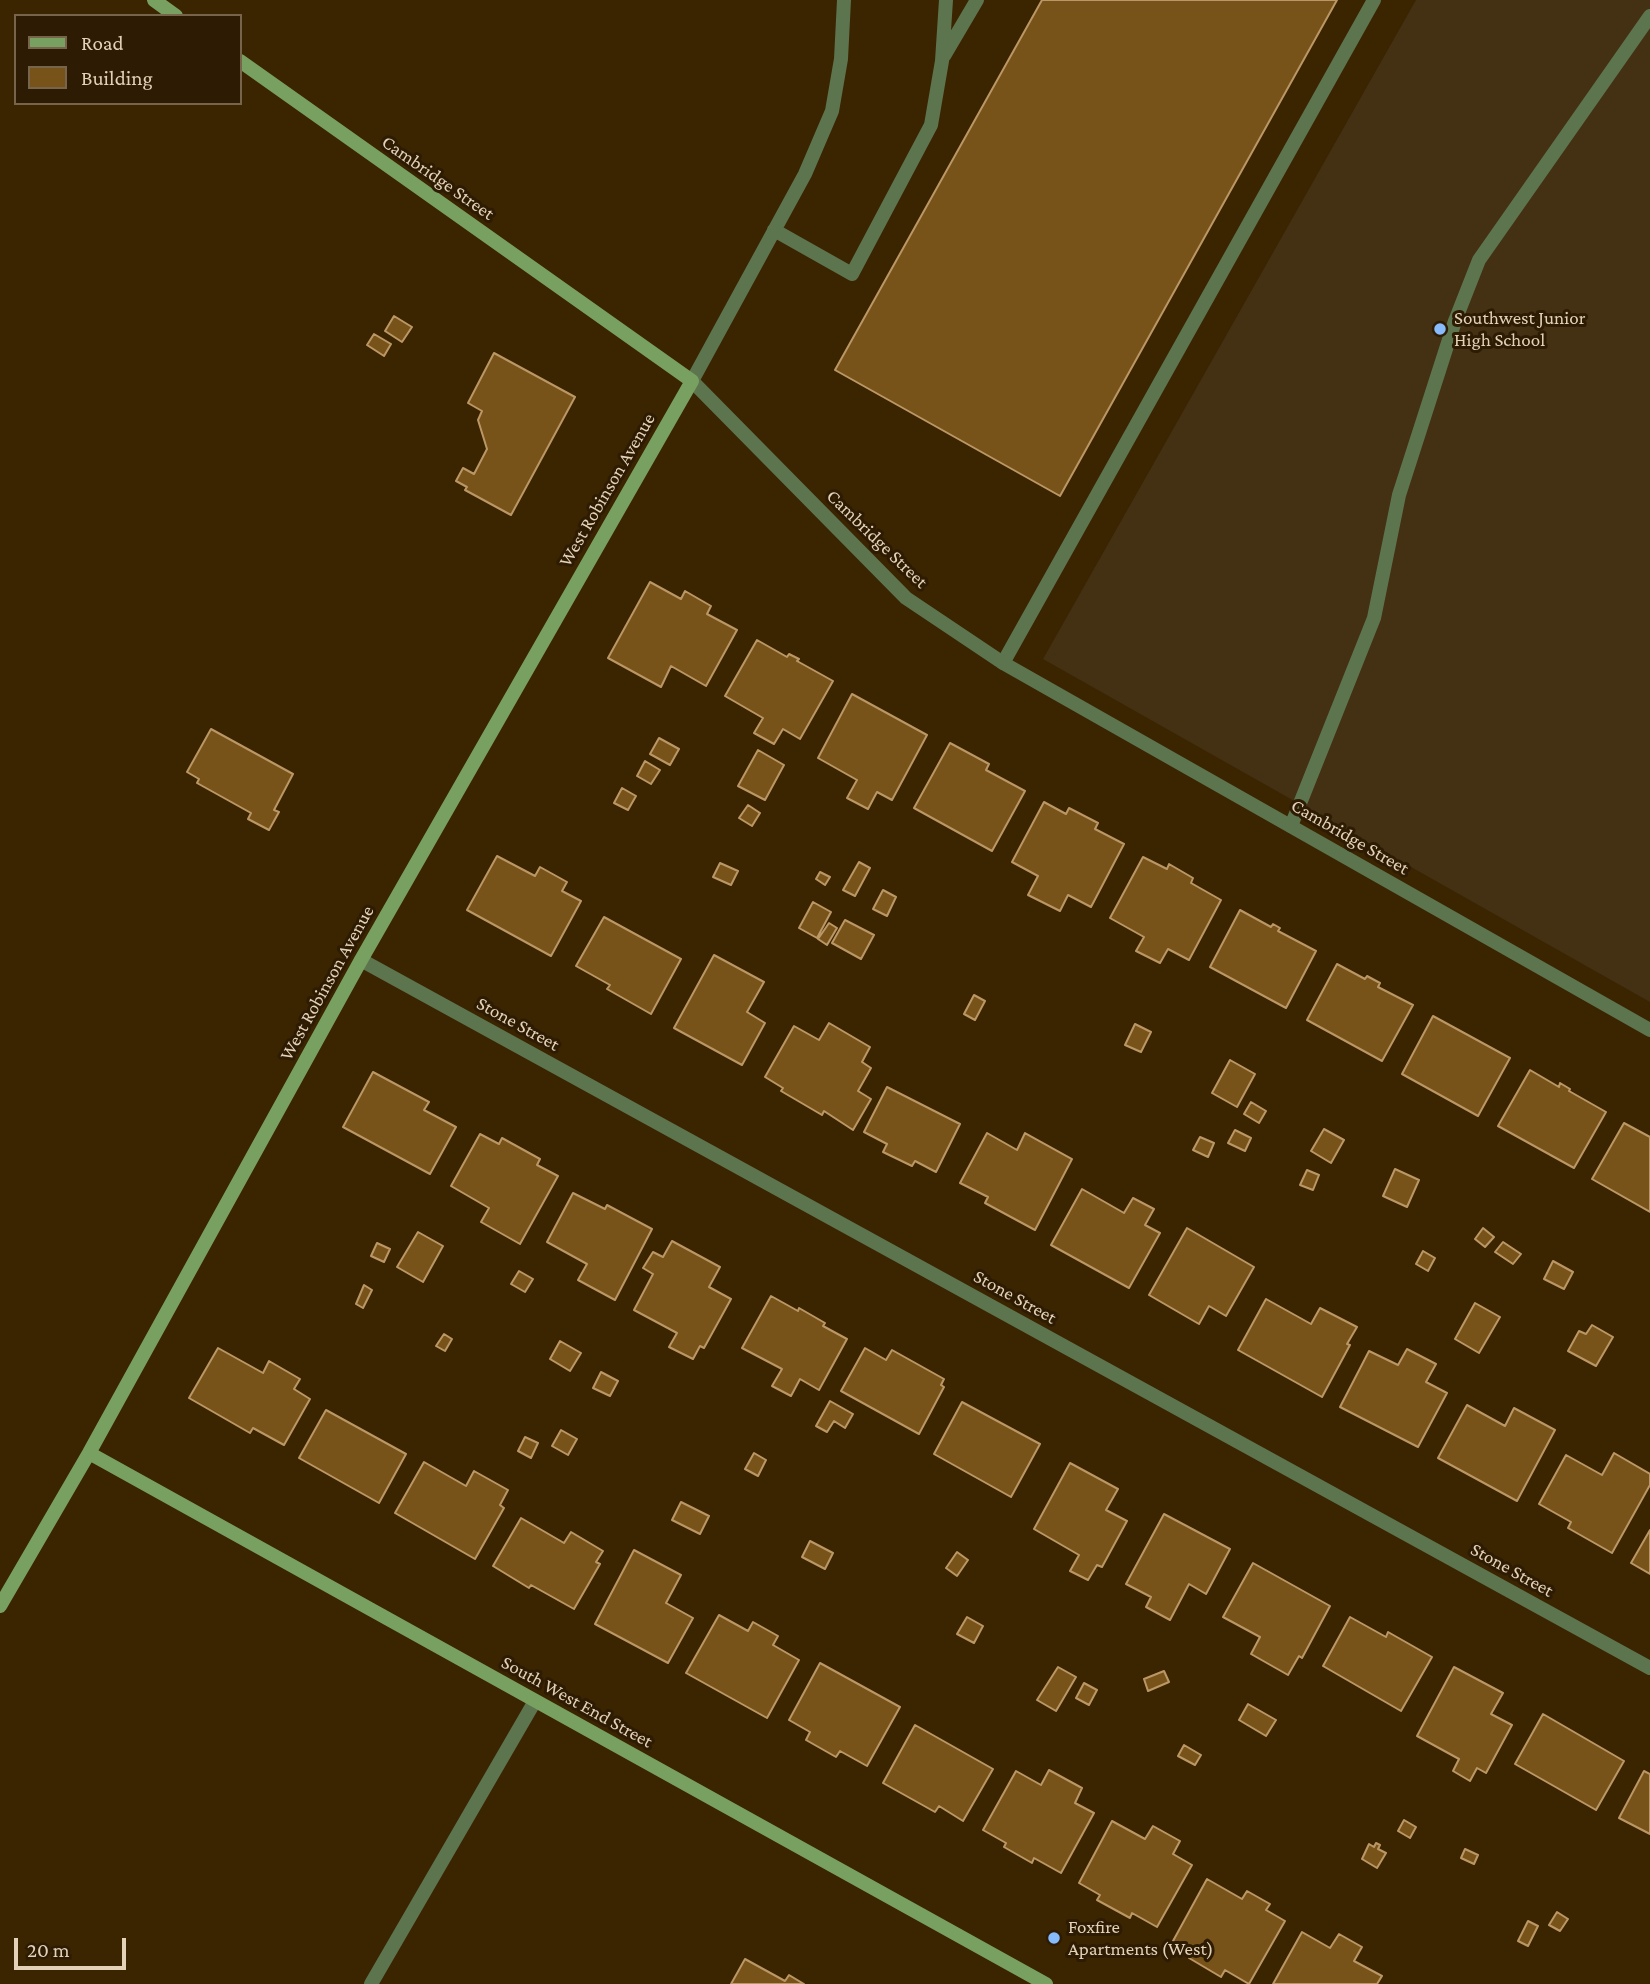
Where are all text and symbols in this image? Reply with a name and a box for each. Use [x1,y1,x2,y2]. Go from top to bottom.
legend [14,14,242,105]
text: Road [81,31,124,55]
text: Building [81,66,153,90]
street label: Cambridge Street [377,131,499,225]
place label: Southwest Junior High School [1454,307,1585,351]
marker: Southwest Junior High School [1432,321,1448,337]
street label: West Robinson Avenue [554,409,660,571]
street label: Cambridge Street [822,485,932,593]
street label: Cambridge Street [1287,794,1413,880]
street label: West Robinson Avenue [275,902,379,1064]
street label: Stone Street [473,992,563,1056]
street label: Stone Street [970,1265,1060,1329]
street label: Stone Street [1467,1538,1557,1602]
street label: South West End Street [497,1651,657,1753]
place label: Foxfire Apartments (West) [1068,1916,1213,1960]
scale bar [18,1924,130,1968]
marker: Foxfire Apartments (West) [1046,1930,1062,1946]
text: 20 m [27,1938,70,1962]

